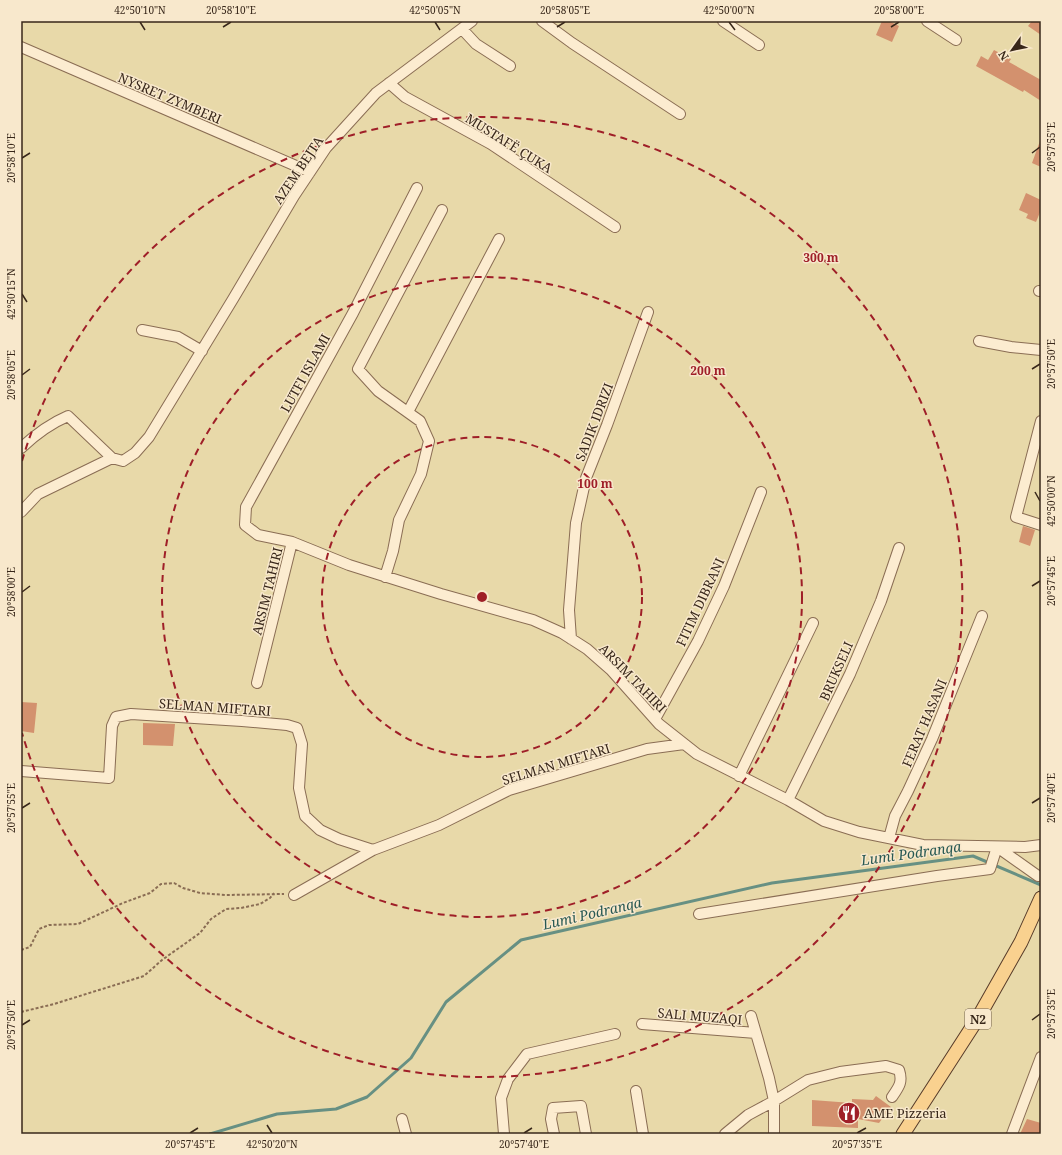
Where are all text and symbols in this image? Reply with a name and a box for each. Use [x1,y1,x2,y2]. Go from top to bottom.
text: 42°50'10"N [114,3,166,17]
text: 20°58'10"E [206,3,256,17]
text: 42°50'05"N [409,3,461,17]
text: 20°58'05"E [540,3,590,17]
text: 42°50'00"N [703,3,755,17]
text: 20°58'00"E [874,3,924,17]
north arrow [992,30,1032,70]
text: N [994,48,1012,63]
street label: NYSRET ZYMBERI [116,68,225,128]
street label: MUSTAFË ÇUKA [462,109,557,177]
text: 20°57'55"E [1044,122,1058,172]
street label: AZEM BEJTA [269,132,328,207]
text: 20°58'10"E [4,133,18,183]
text: 300 m [803,249,839,266]
text: 42°50'15"N [4,268,18,320]
street label: LUTFI ISLAMI [276,330,334,416]
text: 20°57'50"E [1044,339,1058,389]
text: 20°58'05"E [4,350,18,400]
text: 200 m [690,362,726,379]
street label: SADIK IDRIZI [571,380,617,464]
text: 100 m [577,475,613,492]
text: 42°50'00"N [1044,475,1058,527]
street label: ARSIM TAHIRI [247,545,287,637]
street label: FITIM DIBRANI [672,555,729,649]
text: 20°57'45"E [1044,556,1058,606]
text: 20°58'00"E [4,567,18,617]
centre of rings [475,590,489,604]
street label: BRUKSELI [815,638,857,704]
street label: ARSIM TAHIRI [595,639,671,717]
street label: FERAT HASANI [897,676,951,770]
street label: SELMAN MIFTARI [158,694,272,720]
street label: SELMAN MIFTARI [500,739,613,789]
text: 20°57'40"E [1044,773,1058,823]
text: 20°57'55"E [4,783,18,833]
water label: Lumi Podranqa [859,836,963,870]
water label: Lumi Podranqa [540,892,644,934]
text: 20°57'35"E [1044,989,1058,1039]
text: 20°57'50"E [4,1000,18,1050]
street label: SALI MUZAQI [657,1003,743,1029]
road number: N2 [965,1009,991,1029]
restaurant icon: AME Pizzeria [836,1100,862,1126]
place label: AME Pizzeria [864,1104,947,1122]
text: 20°57'45"E [165,1137,215,1151]
text: 42°50'20"N [246,1137,298,1151]
text: 20°57'40"E [499,1137,549,1151]
text: 20°57'35"E [832,1137,882,1151]

